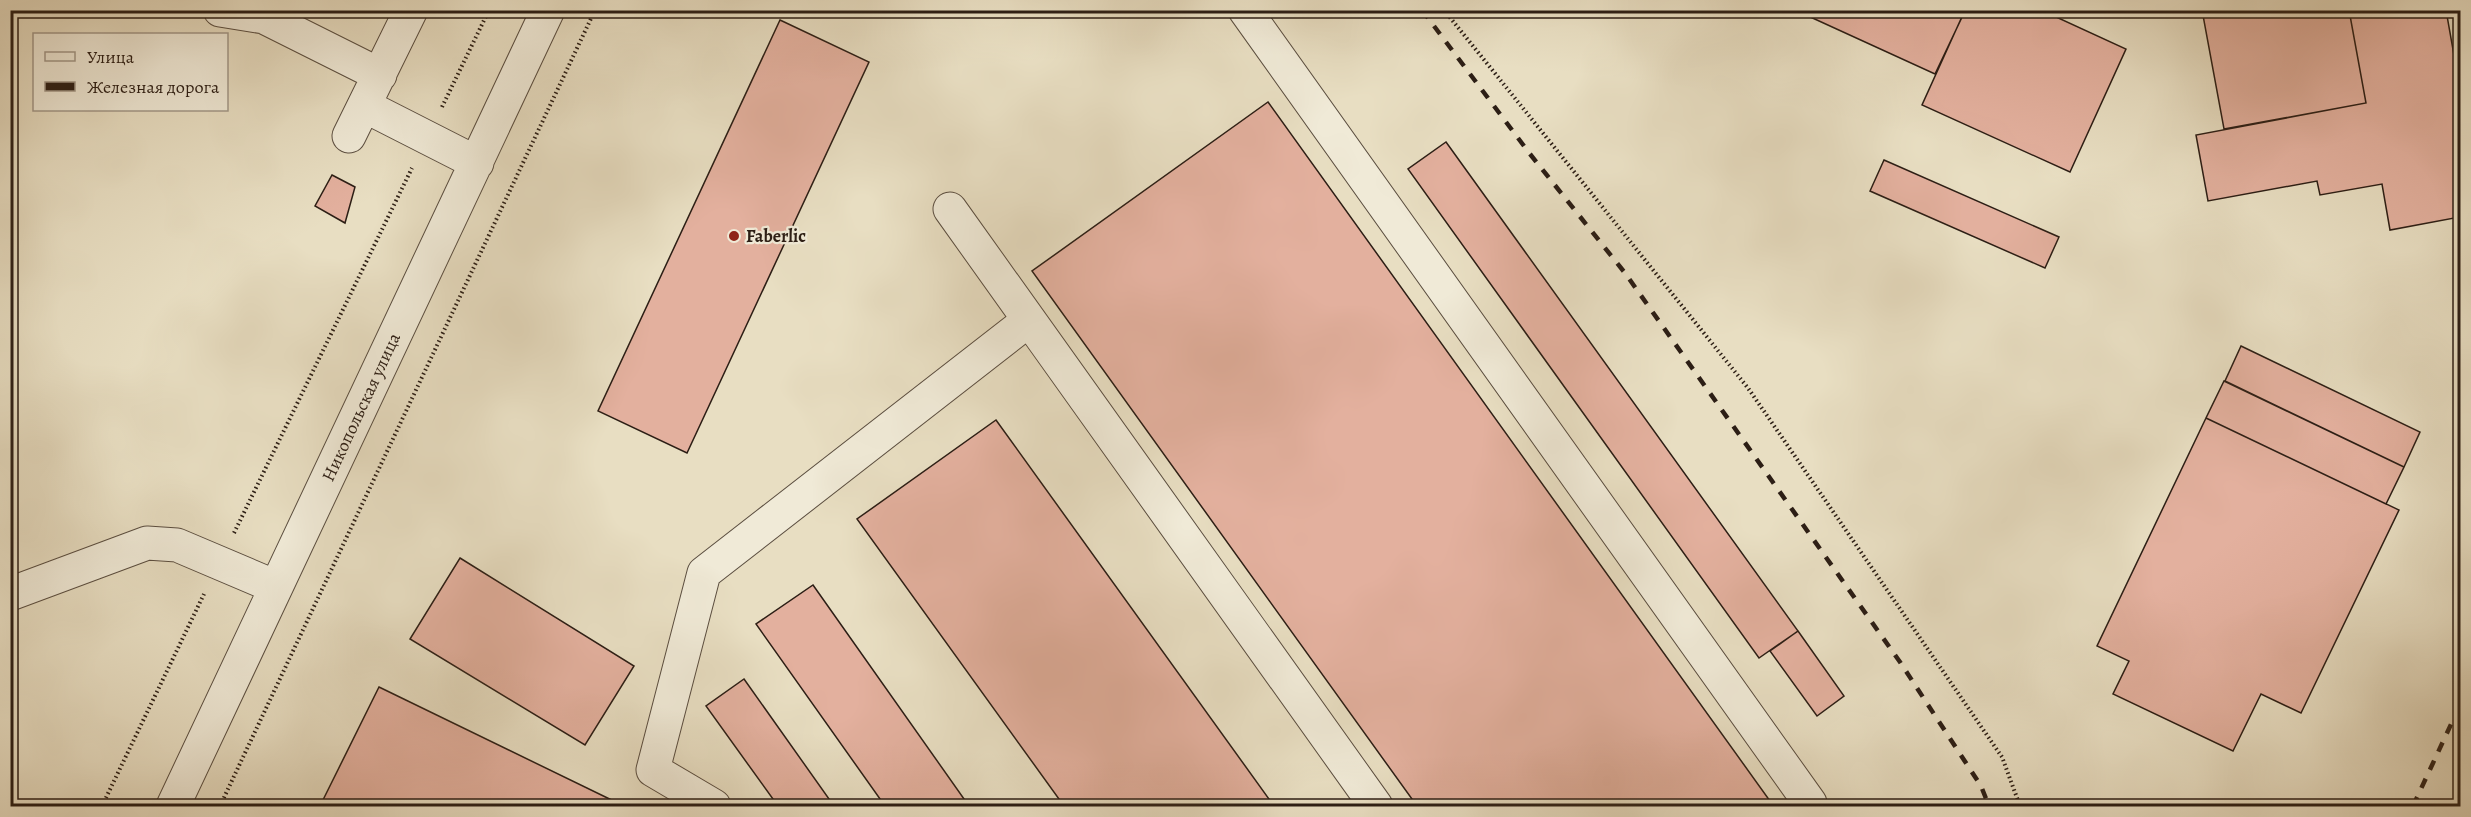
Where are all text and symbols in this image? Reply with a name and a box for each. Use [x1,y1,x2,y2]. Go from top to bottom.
legend [33,33,228,111]
text: Улица [87,45,135,69]
text: Железная дорога [87,75,220,99]
place label: Faberlic [746,224,806,248]
marker: Faberlic [727,229,741,243]
street label: Никопольская улица [316,328,406,485]

